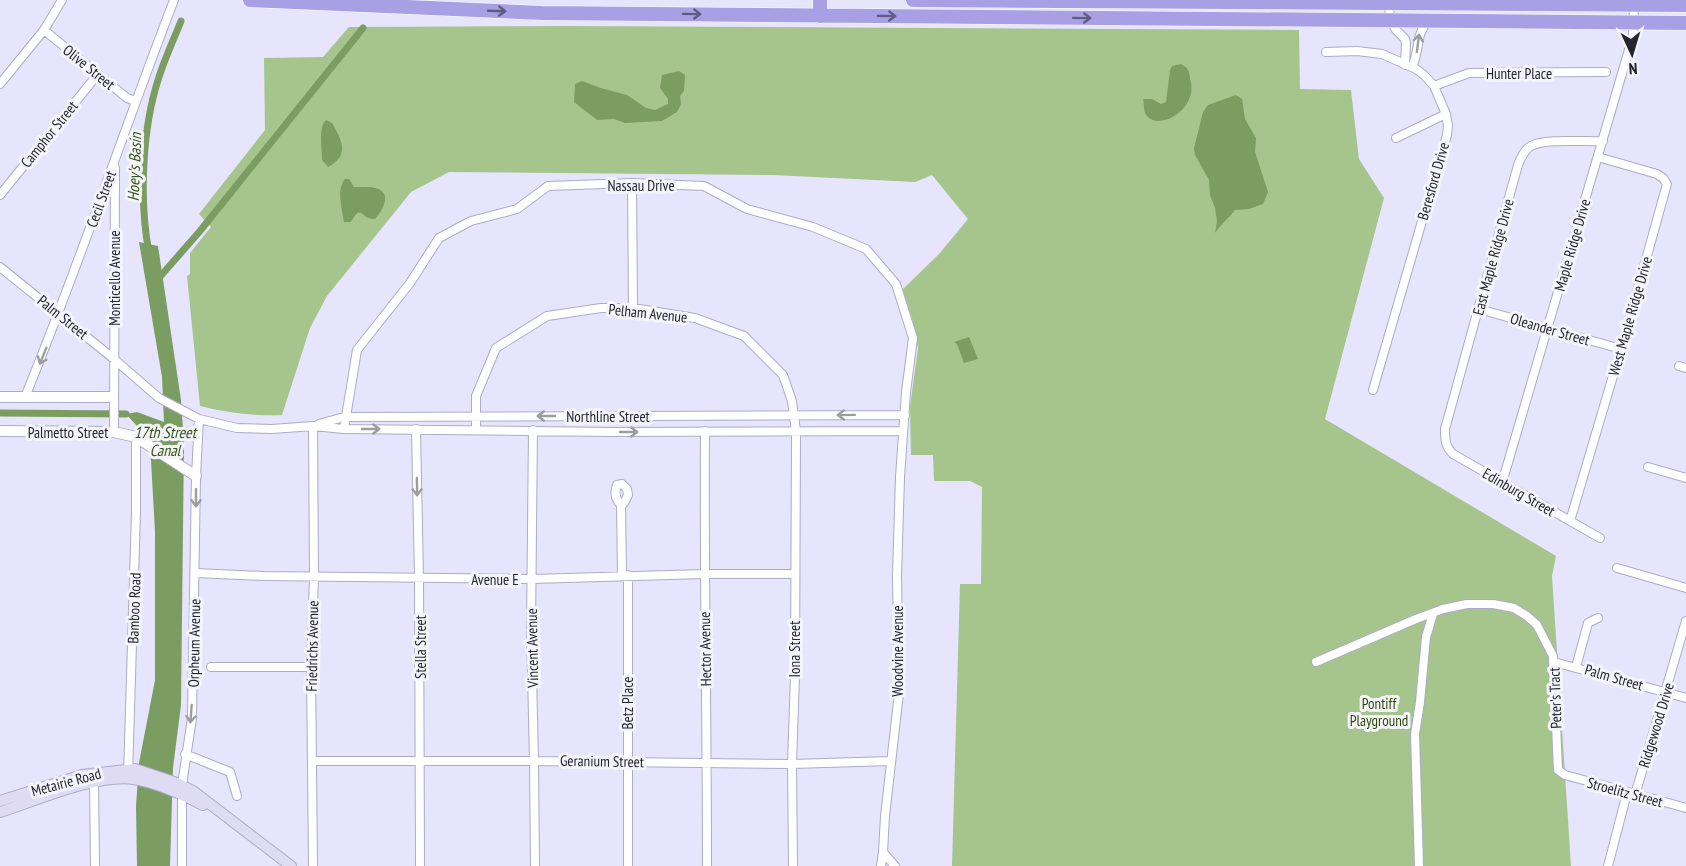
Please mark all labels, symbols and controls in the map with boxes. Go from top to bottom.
one-way arrow [486,6,506,17]
one-way arrow [681,9,701,20]
one-way arrow [876,10,896,22]
one-way arrow [1071,12,1091,24]
north arrow [1602,24,1662,84]
one-way arrow [1413,33,1424,53]
street label: Olive Street [59,40,119,94]
text: N [1628,59,1638,79]
street label: Hunter Place [1486,64,1552,83]
street label: Camphor Street [16,97,82,171]
water label: Hoey's Basin [123,131,145,202]
street label: Beresford Drive [1413,140,1453,222]
street label: Cecil Street [82,168,120,230]
street label: Nassau Drive [607,176,675,195]
street label: East Maple Ridge Drive [1468,197,1518,317]
street label: Maple Ridge Drive [1550,197,1594,293]
street label: Monticello Avenue [105,230,124,326]
street label: West Maple Ridge Drive [1604,254,1656,378]
street label: Palm Street [34,291,92,343]
street label: Pelham Avenue [608,299,688,327]
street label: Oleander Street [1508,309,1592,349]
one-way arrow [37,346,48,364]
street label: Northline Street [566,407,650,426]
one-way arrow [537,410,557,422]
one-way arrow [837,410,857,421]
water label: 17th Street Canal [134,422,198,460]
street label: Palmetto Street [28,423,108,442]
one-way arrow [361,423,381,435]
one-way arrow [619,426,639,438]
street label: Edinburg Street [1479,464,1559,520]
one-way arrow [412,477,423,497]
one-way arrow [190,488,202,508]
street label: Avenue E [471,570,519,589]
street label: Bamboo Road [123,572,145,644]
street label: Orpheum Avenue [184,599,204,687]
street label: Friedrichs Avenue [302,600,322,692]
street label: Woodvine Avenue [888,605,907,697]
street label: Vincent Avenue [522,608,542,689]
street label: Hector Avenue [695,611,715,687]
street label: Stella Street [411,615,430,679]
street label: Iona Street [785,621,804,677]
street label: Palm Street [1583,660,1645,694]
street label: Peter's Tract [1544,667,1566,729]
street label: Betz Place [618,676,637,730]
street label: Ridgewood Drive [1634,680,1678,770]
park label: Pontiff Playground [1350,694,1408,730]
one-way arrow [186,704,197,724]
street label: Geranium Street [560,751,644,771]
street label: Metairie Road [29,764,103,800]
street label: Stroelitz Street [1585,773,1665,811]

